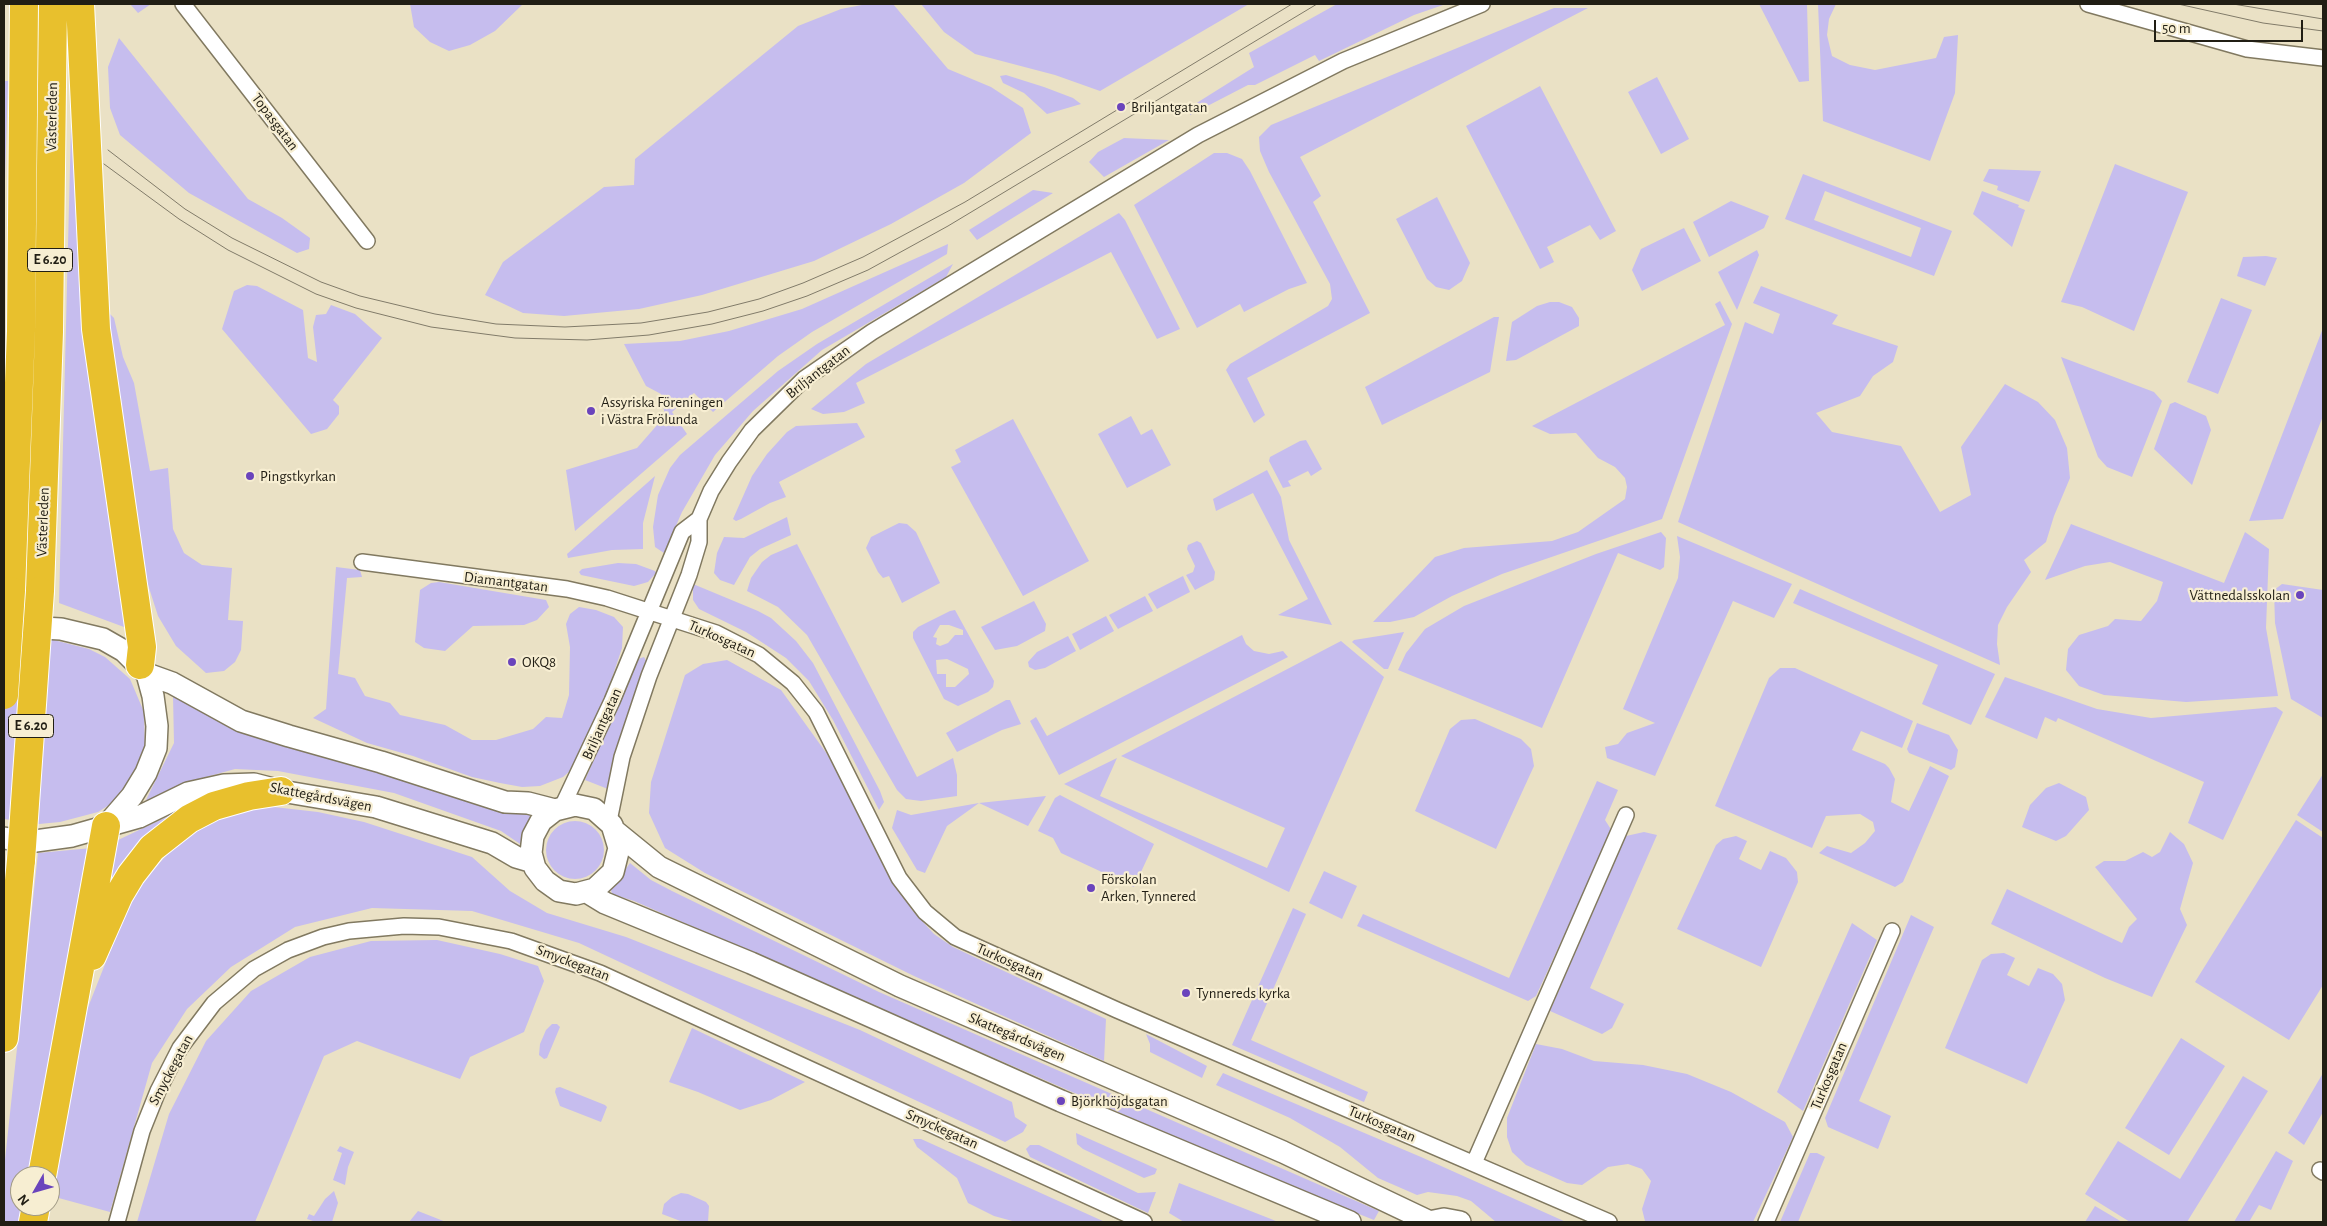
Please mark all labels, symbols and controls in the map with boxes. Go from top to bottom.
scale bar [2157,10,2306,42]
text: 50 m [2162,21,2191,36]
street label: Västerleden [42,82,62,152]
street label: Topasgatan [248,90,302,154]
place label: Briljantgatan [1131,98,1207,116]
marker: Briljantgatan [1115,101,1127,113]
road number: E 6.20 [28,248,72,272]
street label: Briljantgatan [782,341,854,403]
place label: Assyriska Föreningen i Västra Frölunda [601,393,723,428]
marker: Assyriska Föreningen i Västra Frölunda [585,405,597,417]
place label: Pingstkyrkan [260,467,336,485]
marker: Pingstkyrkan [244,470,256,482]
street label: Västerleden [33,487,53,557]
street label: Diamantgatan [463,568,549,596]
place label: Vättnedalsskolan [2190,586,2290,604]
marker: Vättnedalsskolan [2294,589,2306,601]
street label: Turkosgatan [686,616,758,662]
place label: OKQ8 [522,653,556,671]
marker: OKQ8 [506,656,518,668]
street label: Briljantgatan [578,685,626,763]
road number: E 6.20 [8,714,54,738]
street label: Skattegårdsvägen [268,778,374,816]
place label: Förskolan Arken, Tynnered [1101,870,1196,905]
marker: Förskolan Arken, Tynnered [1085,882,1097,894]
street label: Turkosgatan [974,939,1046,985]
street label: Smyckegatan [534,941,612,985]
place label: Tynnereds kyrka [1196,984,1290,1002]
marker: Tynnereds kyrka [1180,987,1192,999]
street label: Skattegårdsvägen [966,1008,1068,1066]
street label: Smyckegatan [145,1032,197,1108]
street label: Turkosgatan [1807,1040,1851,1112]
place label: Björkhöjdsgatan [1071,1092,1168,1110]
marker: Björkhöjdsgatan [1055,1095,1067,1107]
street label: Turkosgatan [1346,1102,1418,1146]
street label: Smyckegatan [903,1105,981,1153]
north arrow [10,1166,60,1216]
text: N [15,1191,32,1208]

